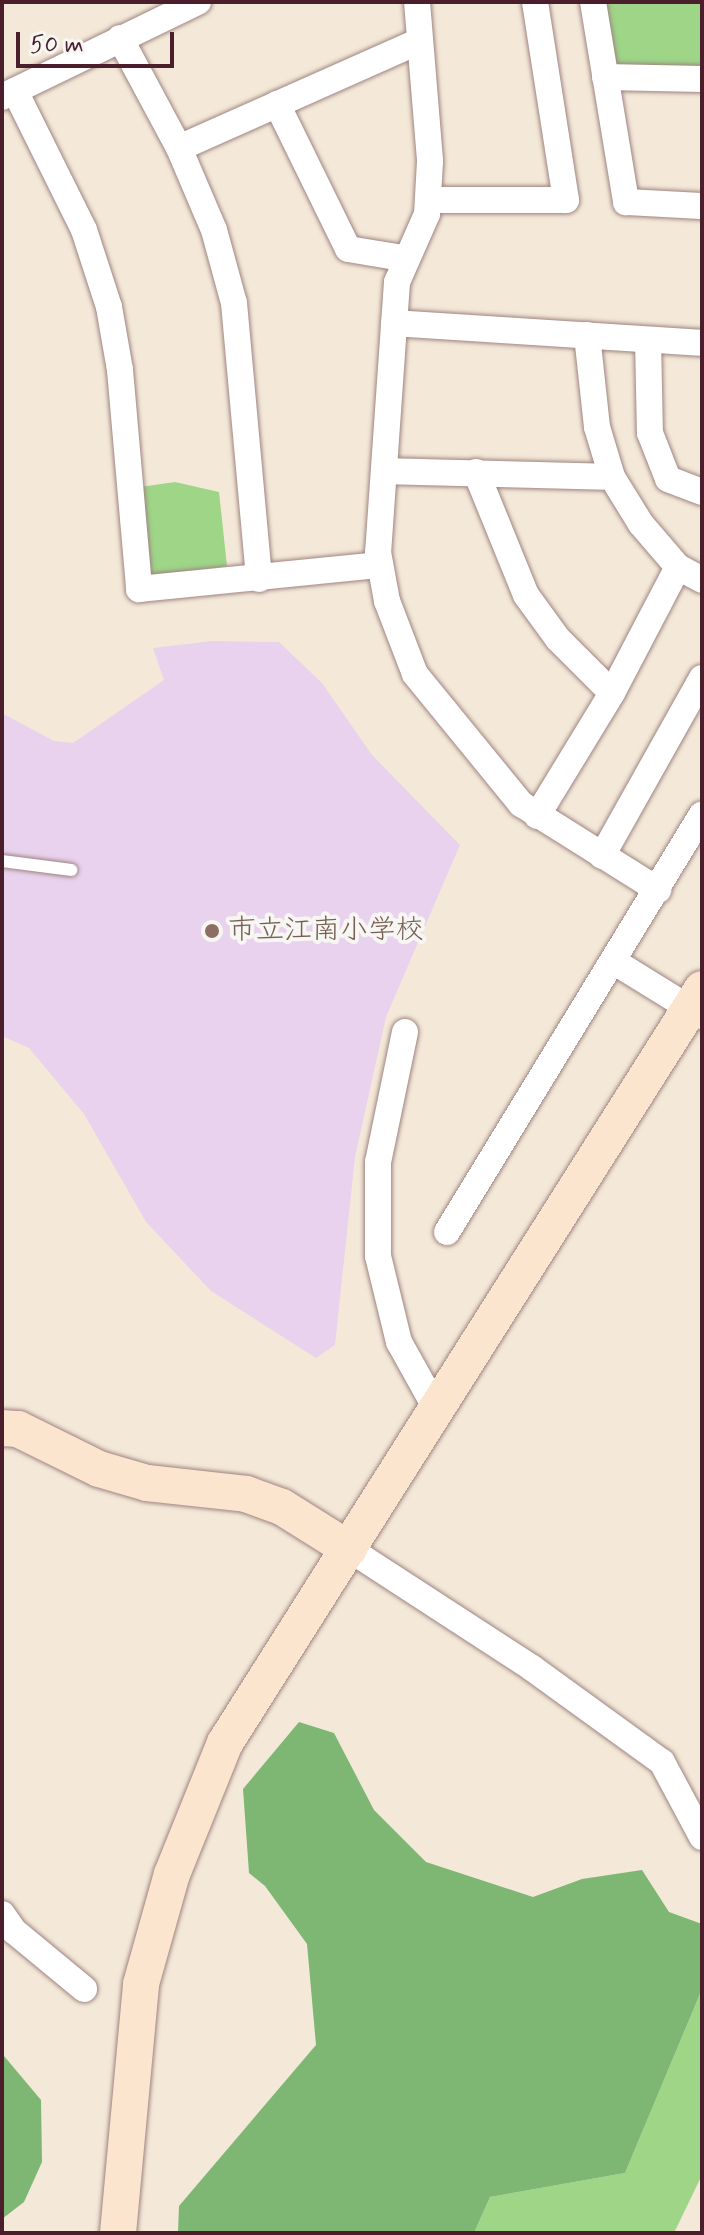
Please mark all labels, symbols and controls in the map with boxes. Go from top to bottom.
scale bar [20,16,178,66]
text: 50 m [30,30,84,61]
place label: 市立江南小学校 [228,914,424,948]
marker: 市立江南小学校 [203,922,221,940]

